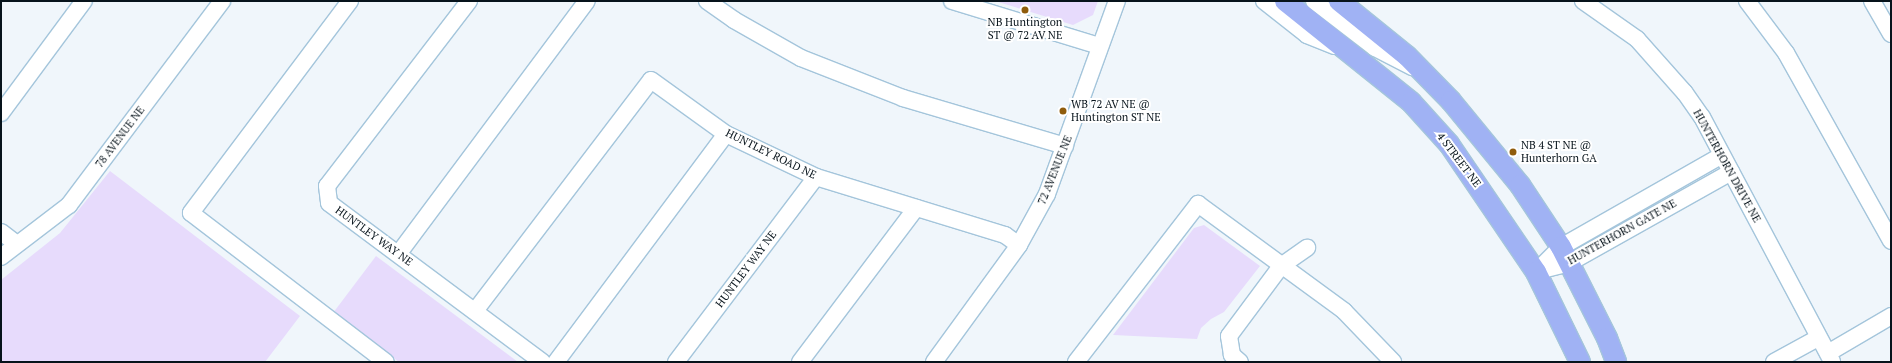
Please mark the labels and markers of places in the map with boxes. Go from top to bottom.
marker: NB Huntington ST @ 72 AV NE [1020,5,1030,15]
place label: NB Huntington ST @ 72 AV NE [987,16,1063,42]
place label: WB 72 AV NE @ Huntington ST NE [1071,98,1161,124]
marker: WB 72 AV NE @ Huntington ST NE [1058,106,1068,116]
place label: NB 4 ST NE @ Hunterhorn GA [1521,139,1597,165]
marker: NB 4 ST NE @ Hunterhorn GA [1508,147,1518,157]

